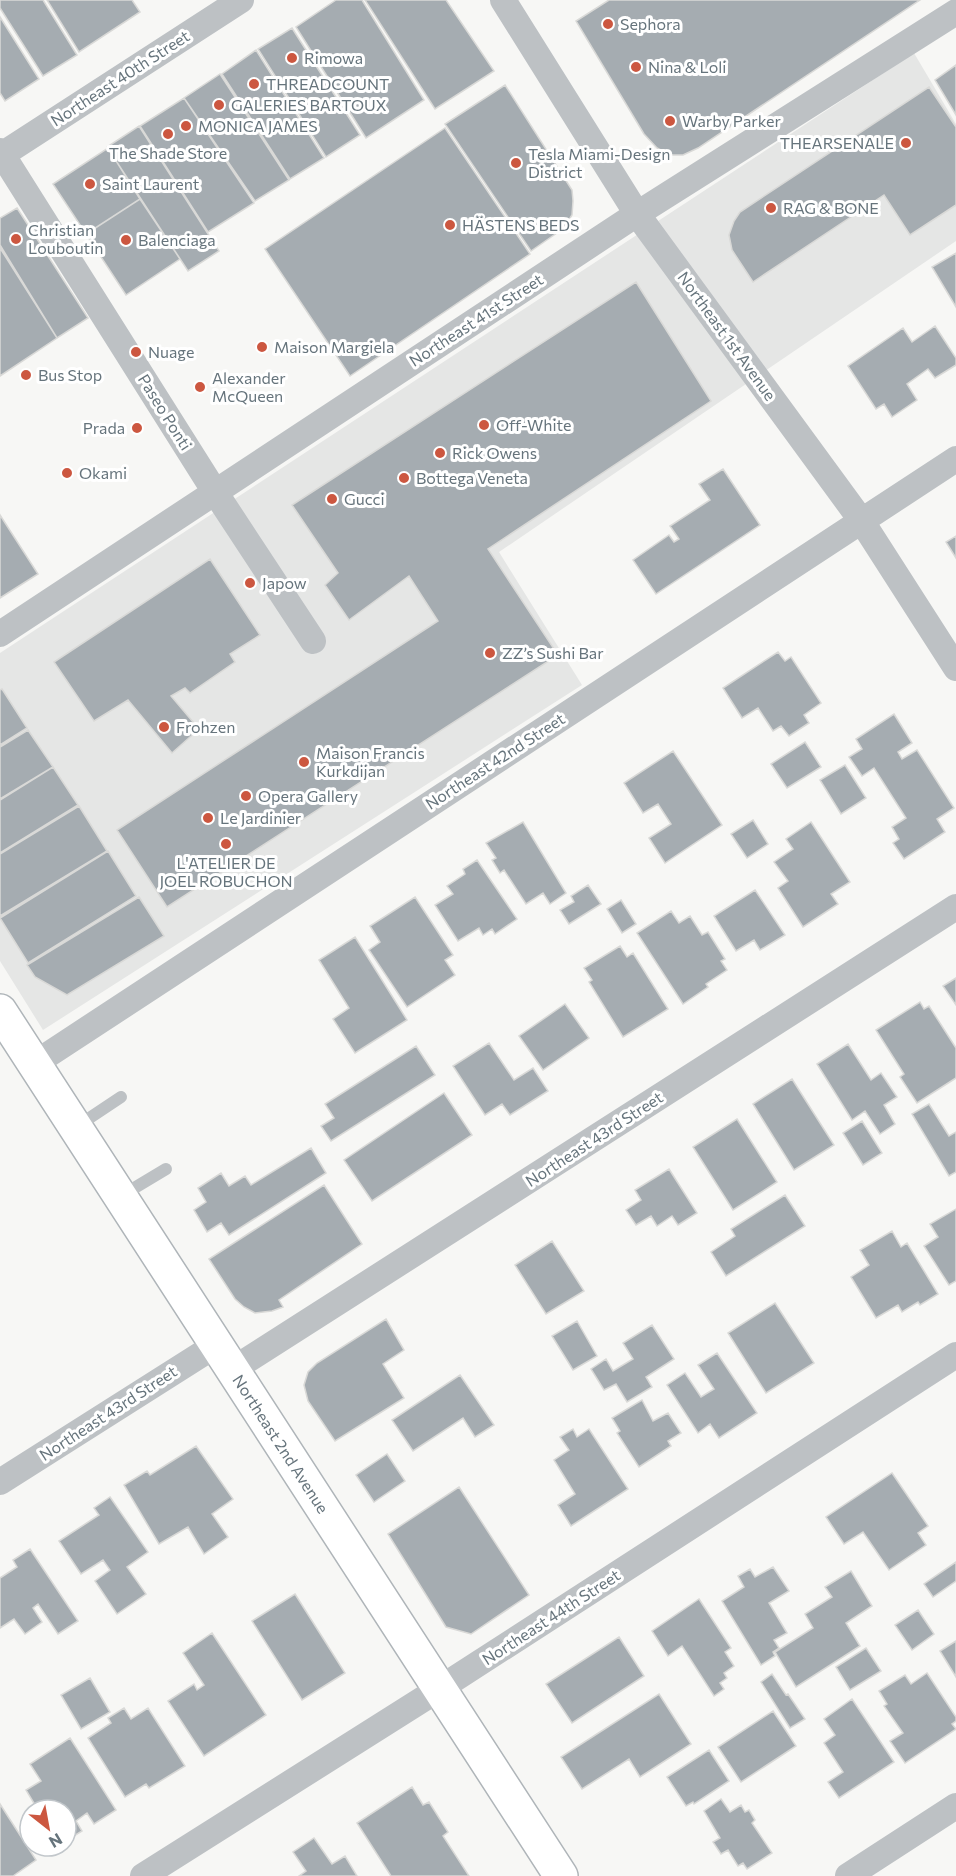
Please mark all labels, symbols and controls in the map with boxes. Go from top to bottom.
place label: Sephora [620,14,681,33]
marker: Sephora [601,17,615,31]
street label: Northeast 40th Street [47,25,193,130]
place label: Rimowa [304,48,363,67]
marker: Rimowa [285,51,299,65]
place label: Nina & Loli [648,57,726,76]
marker: Nina & Loli [629,60,643,74]
place label: THREADCOUNT [266,74,389,93]
marker: THREADCOUNT [247,77,261,91]
place label: GALERIES BARTOUX [231,95,387,114]
marker: GALERIES BARTOUX [212,98,226,112]
place label: Warby Parker [682,111,781,130]
marker: Warby Parker [663,114,677,128]
place label: MONICA JAMES [198,116,318,135]
marker: MONICA JAMES [179,119,193,133]
marker: The Shade Store [161,127,175,141]
place label: THEARSENALE [780,133,894,152]
marker: THEARSENALE [899,136,913,150]
place label: The Shade Store [109,143,227,162]
place label: Tesla Miami-Design District [528,144,670,181]
marker: Tesla Miami-Design District [509,156,523,170]
place label: Saint Laurent [102,174,200,193]
marker: Saint Laurent [83,177,97,191]
place label: RAG & BONE [783,198,879,217]
marker: RAG & BONE [764,201,778,215]
place label: HÄSTENS BEDS [462,215,579,234]
marker: HÄSTENS BEDS [443,218,457,232]
place label: Christian Louboutin [28,220,103,257]
place label: Balenciaga [138,230,216,249]
marker: Christian Louboutin [9,232,23,246]
marker: Balenciaga [119,233,133,247]
street label: Northeast 1st Avenue [674,268,780,404]
street label: Northeast 41st Street [405,269,546,370]
place label: Maison Margiela [274,337,394,356]
marker: Maison Margiela [255,340,269,354]
place label: Nuage [148,342,194,361]
marker: Nuage [129,345,143,359]
place label: Bus Stop [38,365,102,384]
marker: Bus Stop [19,368,33,382]
place label: Alexander McQueen [212,368,286,405]
street label: Paseo Ponti [135,370,196,453]
marker: Alexander McQueen [193,380,207,394]
place label: Off-White [496,415,571,434]
place label: Prada [83,418,125,437]
marker: Off-White [477,418,491,432]
marker: Prada [130,421,144,435]
place label: Rick Owens [452,443,537,462]
marker: Rick Owens [433,446,447,460]
place label: Okami [79,463,127,482]
marker: Okami [60,466,74,480]
place label: Bottega Veneta [416,468,528,487]
marker: Bottega Veneta [397,471,411,485]
place label: Gucci [344,489,385,508]
marker: Gucci [325,492,339,506]
place label: Japow [262,573,307,592]
marker: Japow [243,576,257,590]
place label: ZZ’s Sushi Bar [502,643,604,662]
marker: ZZ’s Sushi Bar [483,646,497,660]
street label: Northeast 42nd Street [421,708,568,813]
place label: Frohzen [176,717,235,736]
marker: Frohzen [157,720,171,734]
place label: Maison Francis Kurkdijan [316,743,425,780]
marker: Maison Francis Kurkdijan [297,755,311,769]
place label: Opera Gallery [258,786,358,805]
marker: Opera Gallery [239,789,253,803]
place label: Le Jardinier [220,808,302,827]
marker: Le Jardinier [201,811,215,825]
marker: L'ATELIER DE JOEL ROBUCHON [219,837,233,851]
place label: L'ATELIER DE JOEL ROBUCHON [159,853,293,890]
street label: Northeast 43rd Street [522,1087,666,1190]
street label: Northeast 43rd Street [36,1361,180,1464]
street label: Northeast 2nd Avenue [229,1371,333,1516]
street label: Northeast 44th Street [478,1565,624,1668]
north arrow [18,1798,78,1858]
text: N [46,1830,66,1853]

